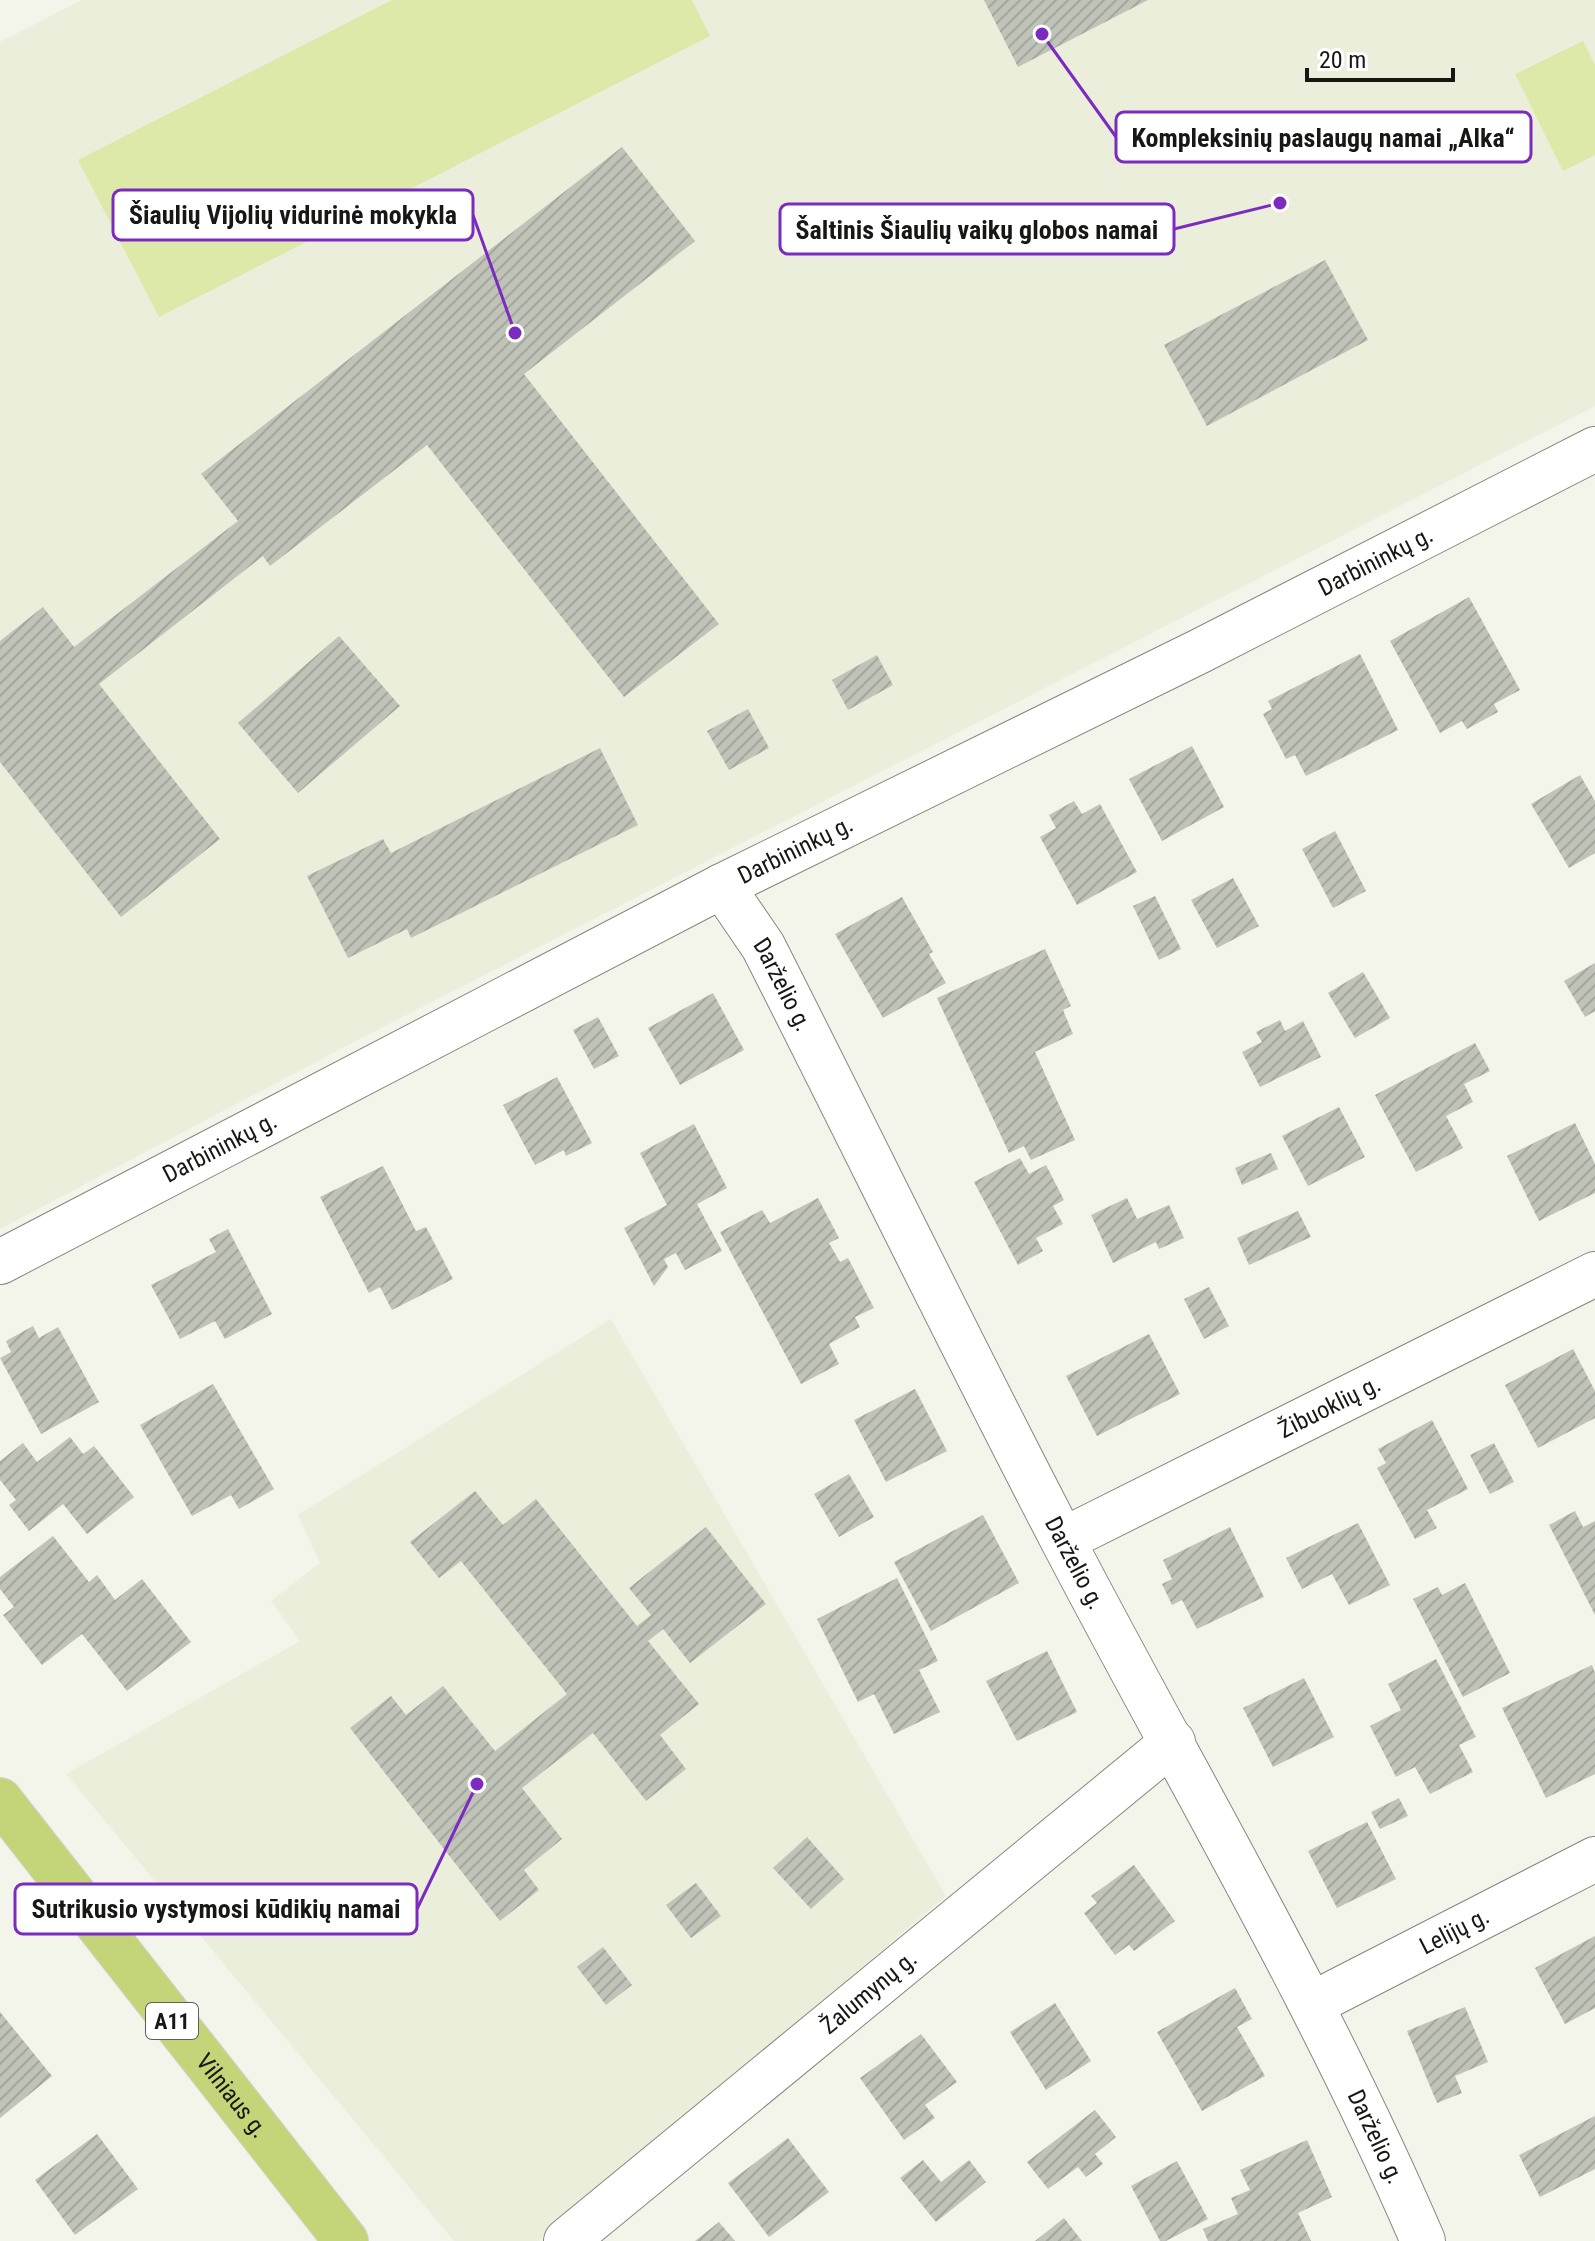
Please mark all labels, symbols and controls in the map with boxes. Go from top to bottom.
scale bar [1307,32,1453,82]
text: 20 m [1319,46,1366,74]
callout: Kompleksinių paslaugų namai „Alka“ [1116,112,1531,162]
text: Kompleksinių paslaugų namai „Alka“ [1131,123,1515,153]
callout: Šiaulių Vijolių vidurinė mokykla [113,190,473,240]
text: Šiaulių Vijolių vidurinė mokykla [129,200,457,230]
callout: Šaltinis Šiaulių vaikų globos namai [780,204,1174,254]
text: Šaltinis Šiaulių vaikų globos namai [796,215,1158,245]
street label: Darbininkų g. [1314,520,1438,602]
street label: Darbininkų g. [733,810,858,890]
street label: Darželio g. [747,932,818,1036]
street label: Darbininkų g. [158,1106,282,1189]
street label: Žibuoklių g. [1274,1369,1385,1444]
street label: Darželio g. [1039,1512,1111,1614]
callout: Sutrikusio vystymosi kūdikių namai [15,1884,417,1934]
text: Sutrikusio vystymosi kūdikių namai [31,1894,401,1924]
street label: Lelijų g. [1415,1902,1494,1960]
street label: Žalumynų g. [815,1944,923,2040]
road number: A11 [146,2003,198,2039]
street label: Vilniaus g. [190,2048,274,2144]
street label: Darželio g. [1342,2085,1410,2188]

